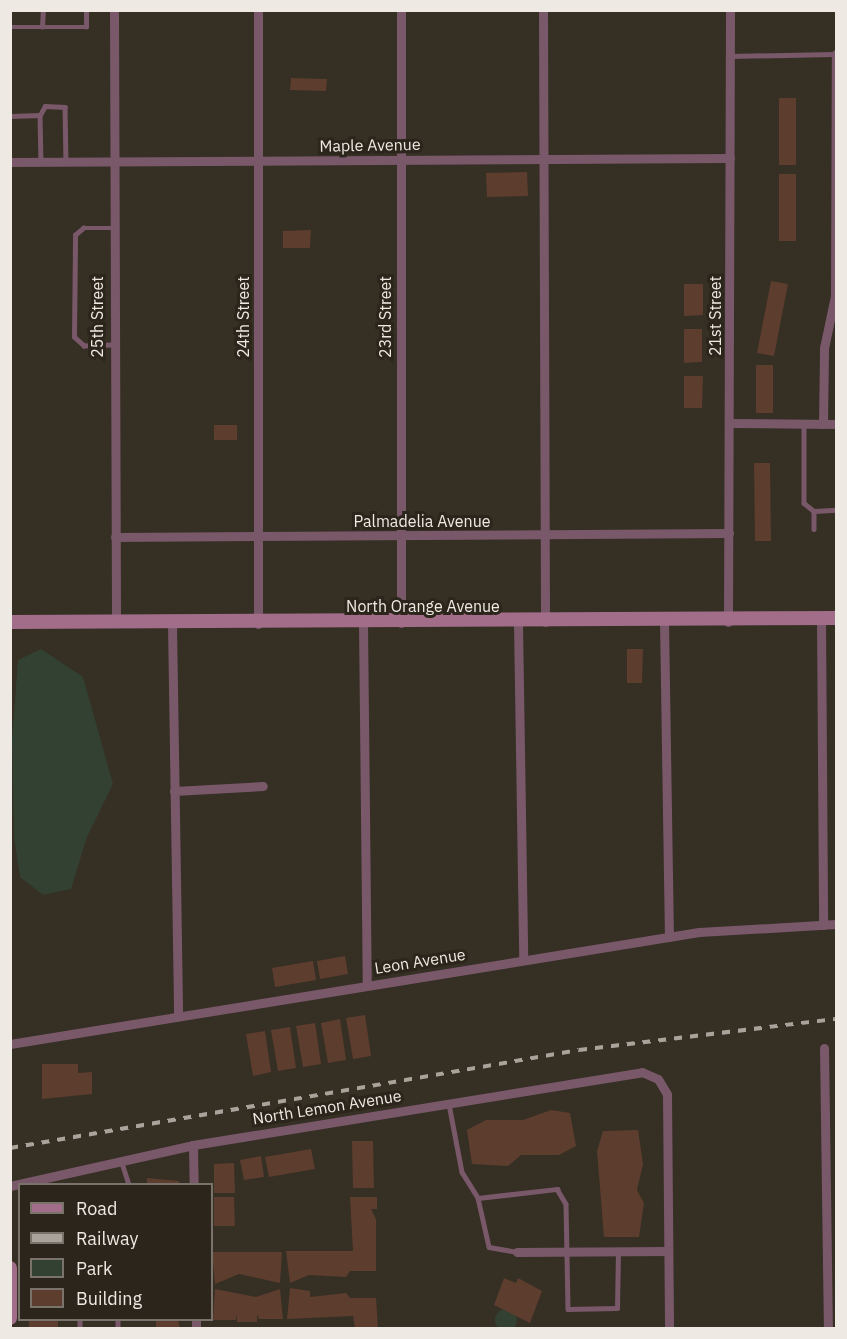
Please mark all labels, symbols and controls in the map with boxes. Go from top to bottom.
street label: Maple Avenue [319,135,421,155]
street label: 25th Street [87,276,107,358]
street label: 24th Street [233,276,253,358]
street label: 23rd Street [375,276,395,358]
street label: 21st Street [705,276,725,356]
street label: Palmadelia Avenue [353,511,491,531]
street label: North Orange Avenue [346,596,500,616]
street label: Leon Avenue [373,944,467,978]
street label: North Lemon Avenue [251,1086,403,1128]
legend [18,1183,213,1321]
text: Road [76,1197,117,1220]
text: Railway [76,1227,138,1250]
text: Park [76,1257,112,1280]
text: Building [76,1287,142,1310]

